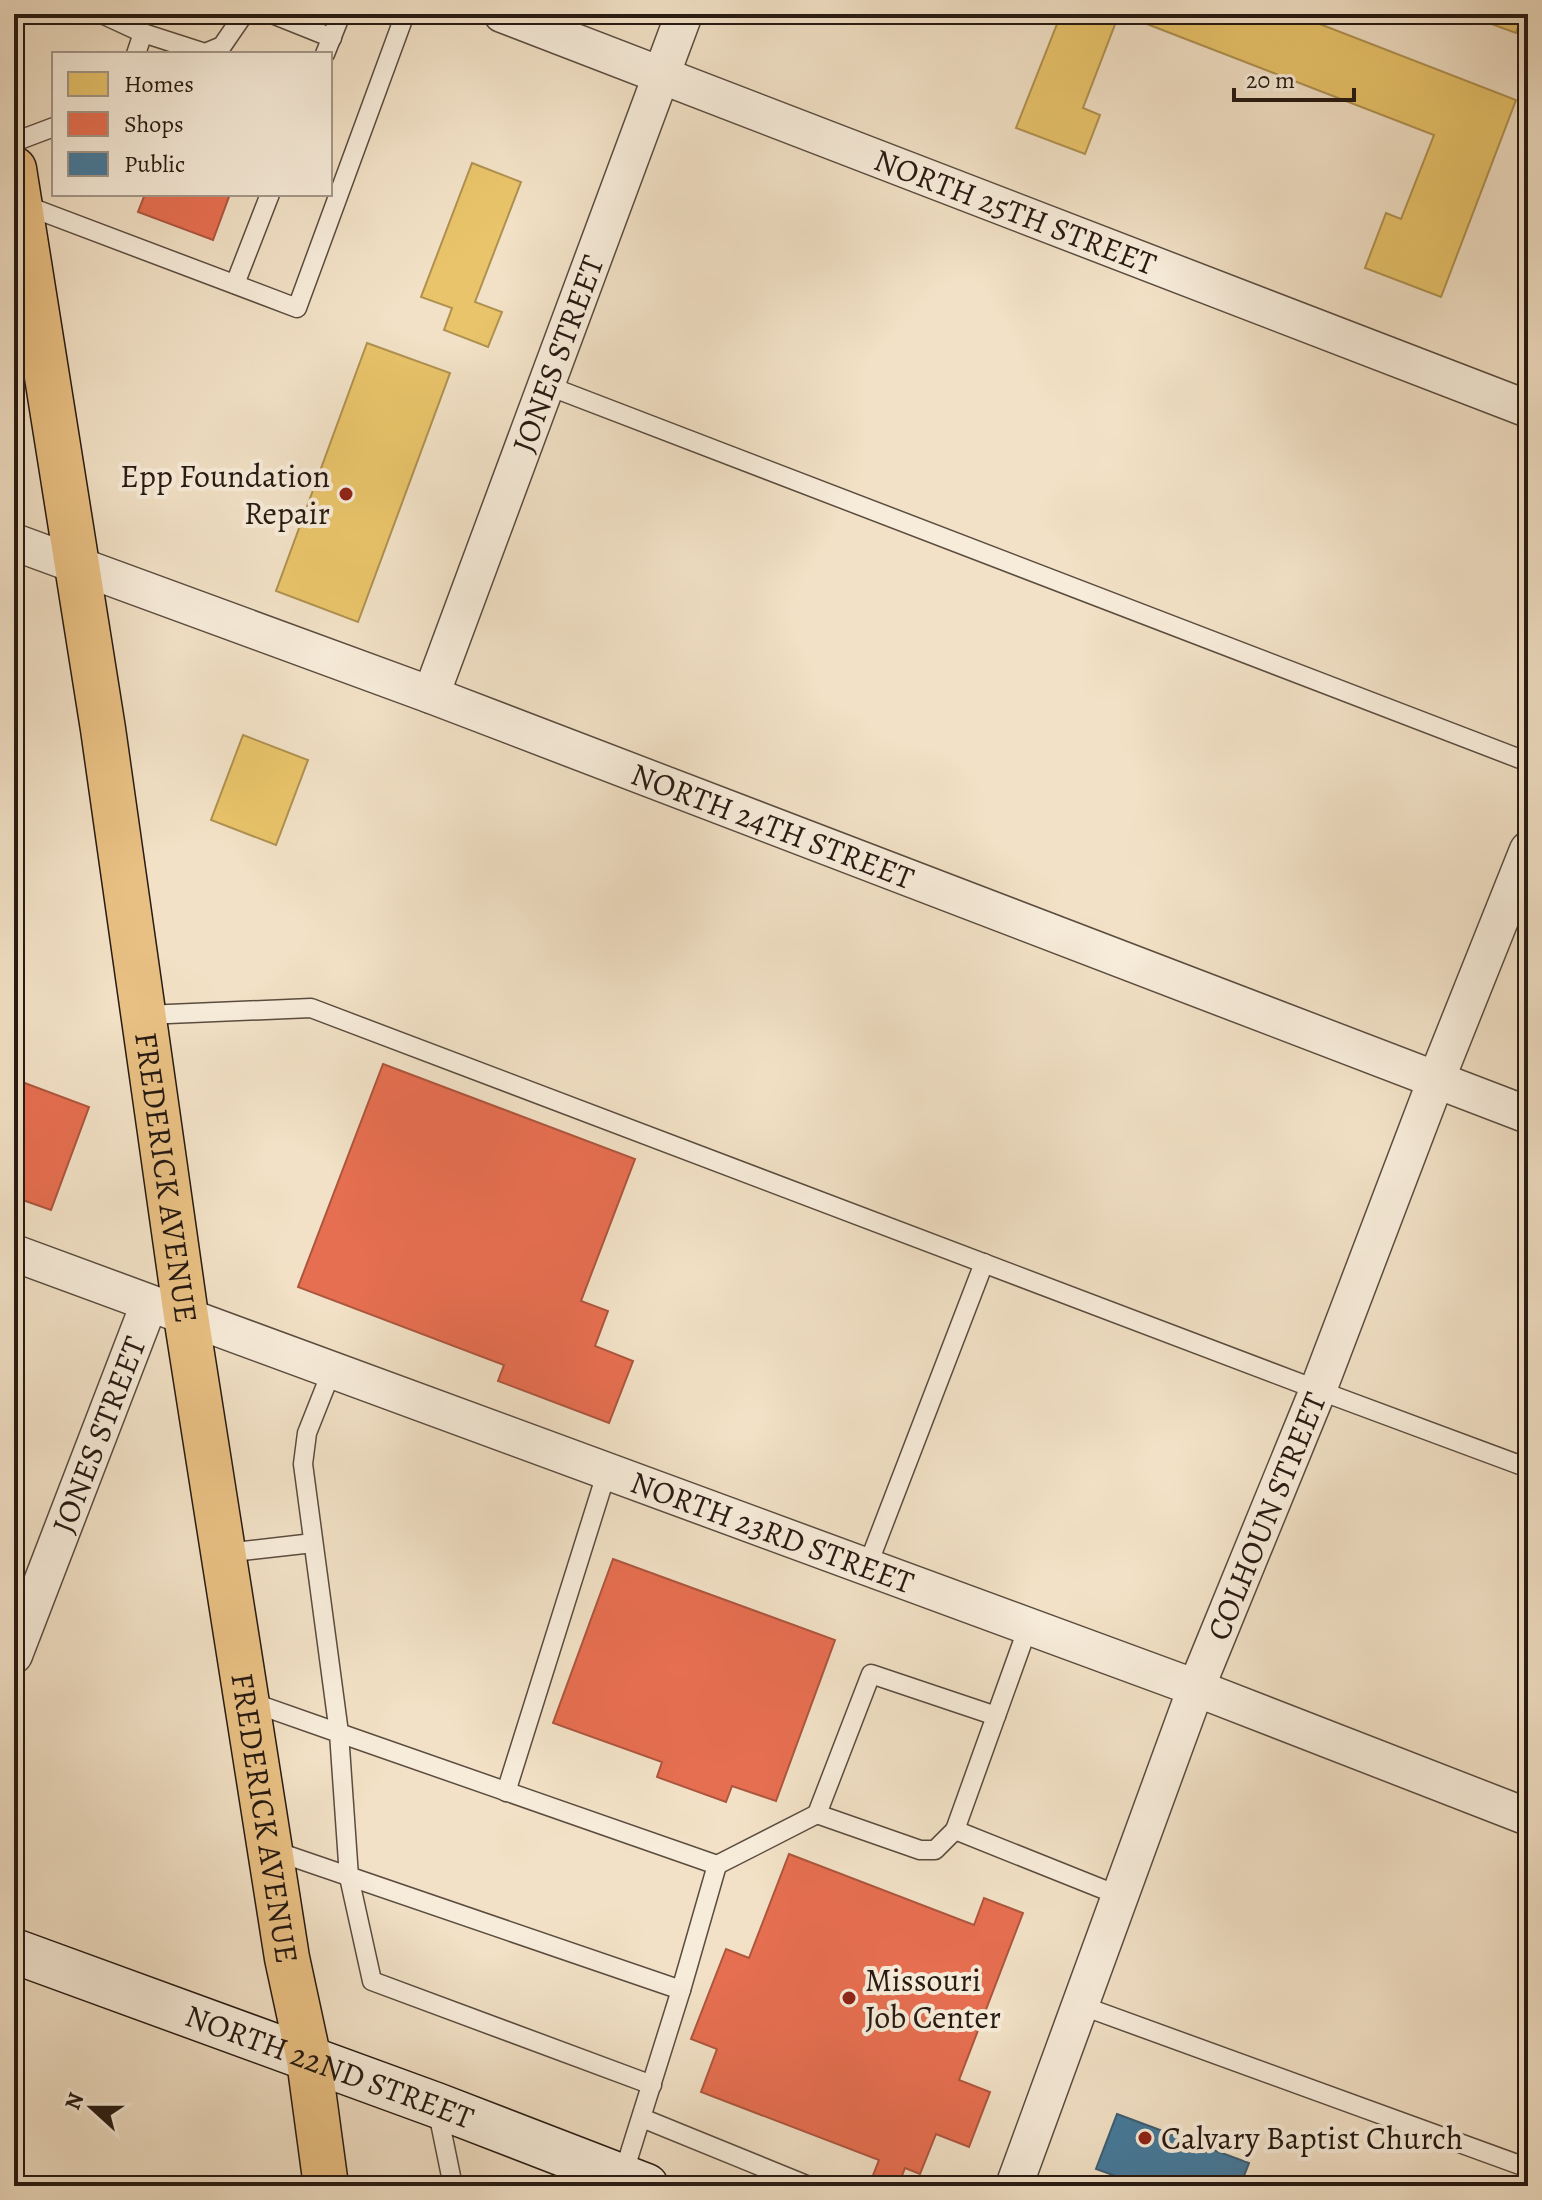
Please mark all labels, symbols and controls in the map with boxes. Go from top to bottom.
legend [52,52,332,196]
scale bar [1234,52,1354,102]
text: 20 m [1246,64,1295,96]
text: Homes [124,68,194,100]
text: Shops [124,108,184,140]
street label: NORTH 25TH STREET [868,137,1163,286]
text: Public [124,148,185,180]
street label: JONES STREET [501,249,615,459]
place label: Epp Foundation Repair [120,454,330,535]
marker: Epp Foundation Repair [337,485,355,503]
street label: NORTH 24TH STREET [625,752,921,900]
street label: FREDERICK AVENUE [124,1029,209,1326]
street label: JONES STREET [41,1330,157,1539]
street label: COLHOUN STREET [1196,1385,1337,1647]
street label: NORTH 23RD STREET [624,1460,921,1605]
street label: FREDERICK AVENUE [220,1670,310,1966]
place label: Missouri Job Center [865,1958,1001,2039]
marker: Missouri Job Center [840,1989,858,2007]
street label: NORTH 22ND STREET [179,1993,481,2140]
north arrow [52,2068,132,2148]
text: N [57,2088,91,2114]
place label: Calvary Baptist Church [1161,2116,1463,2160]
marker: Calvary Baptist Church [1136,2129,1154,2147]

